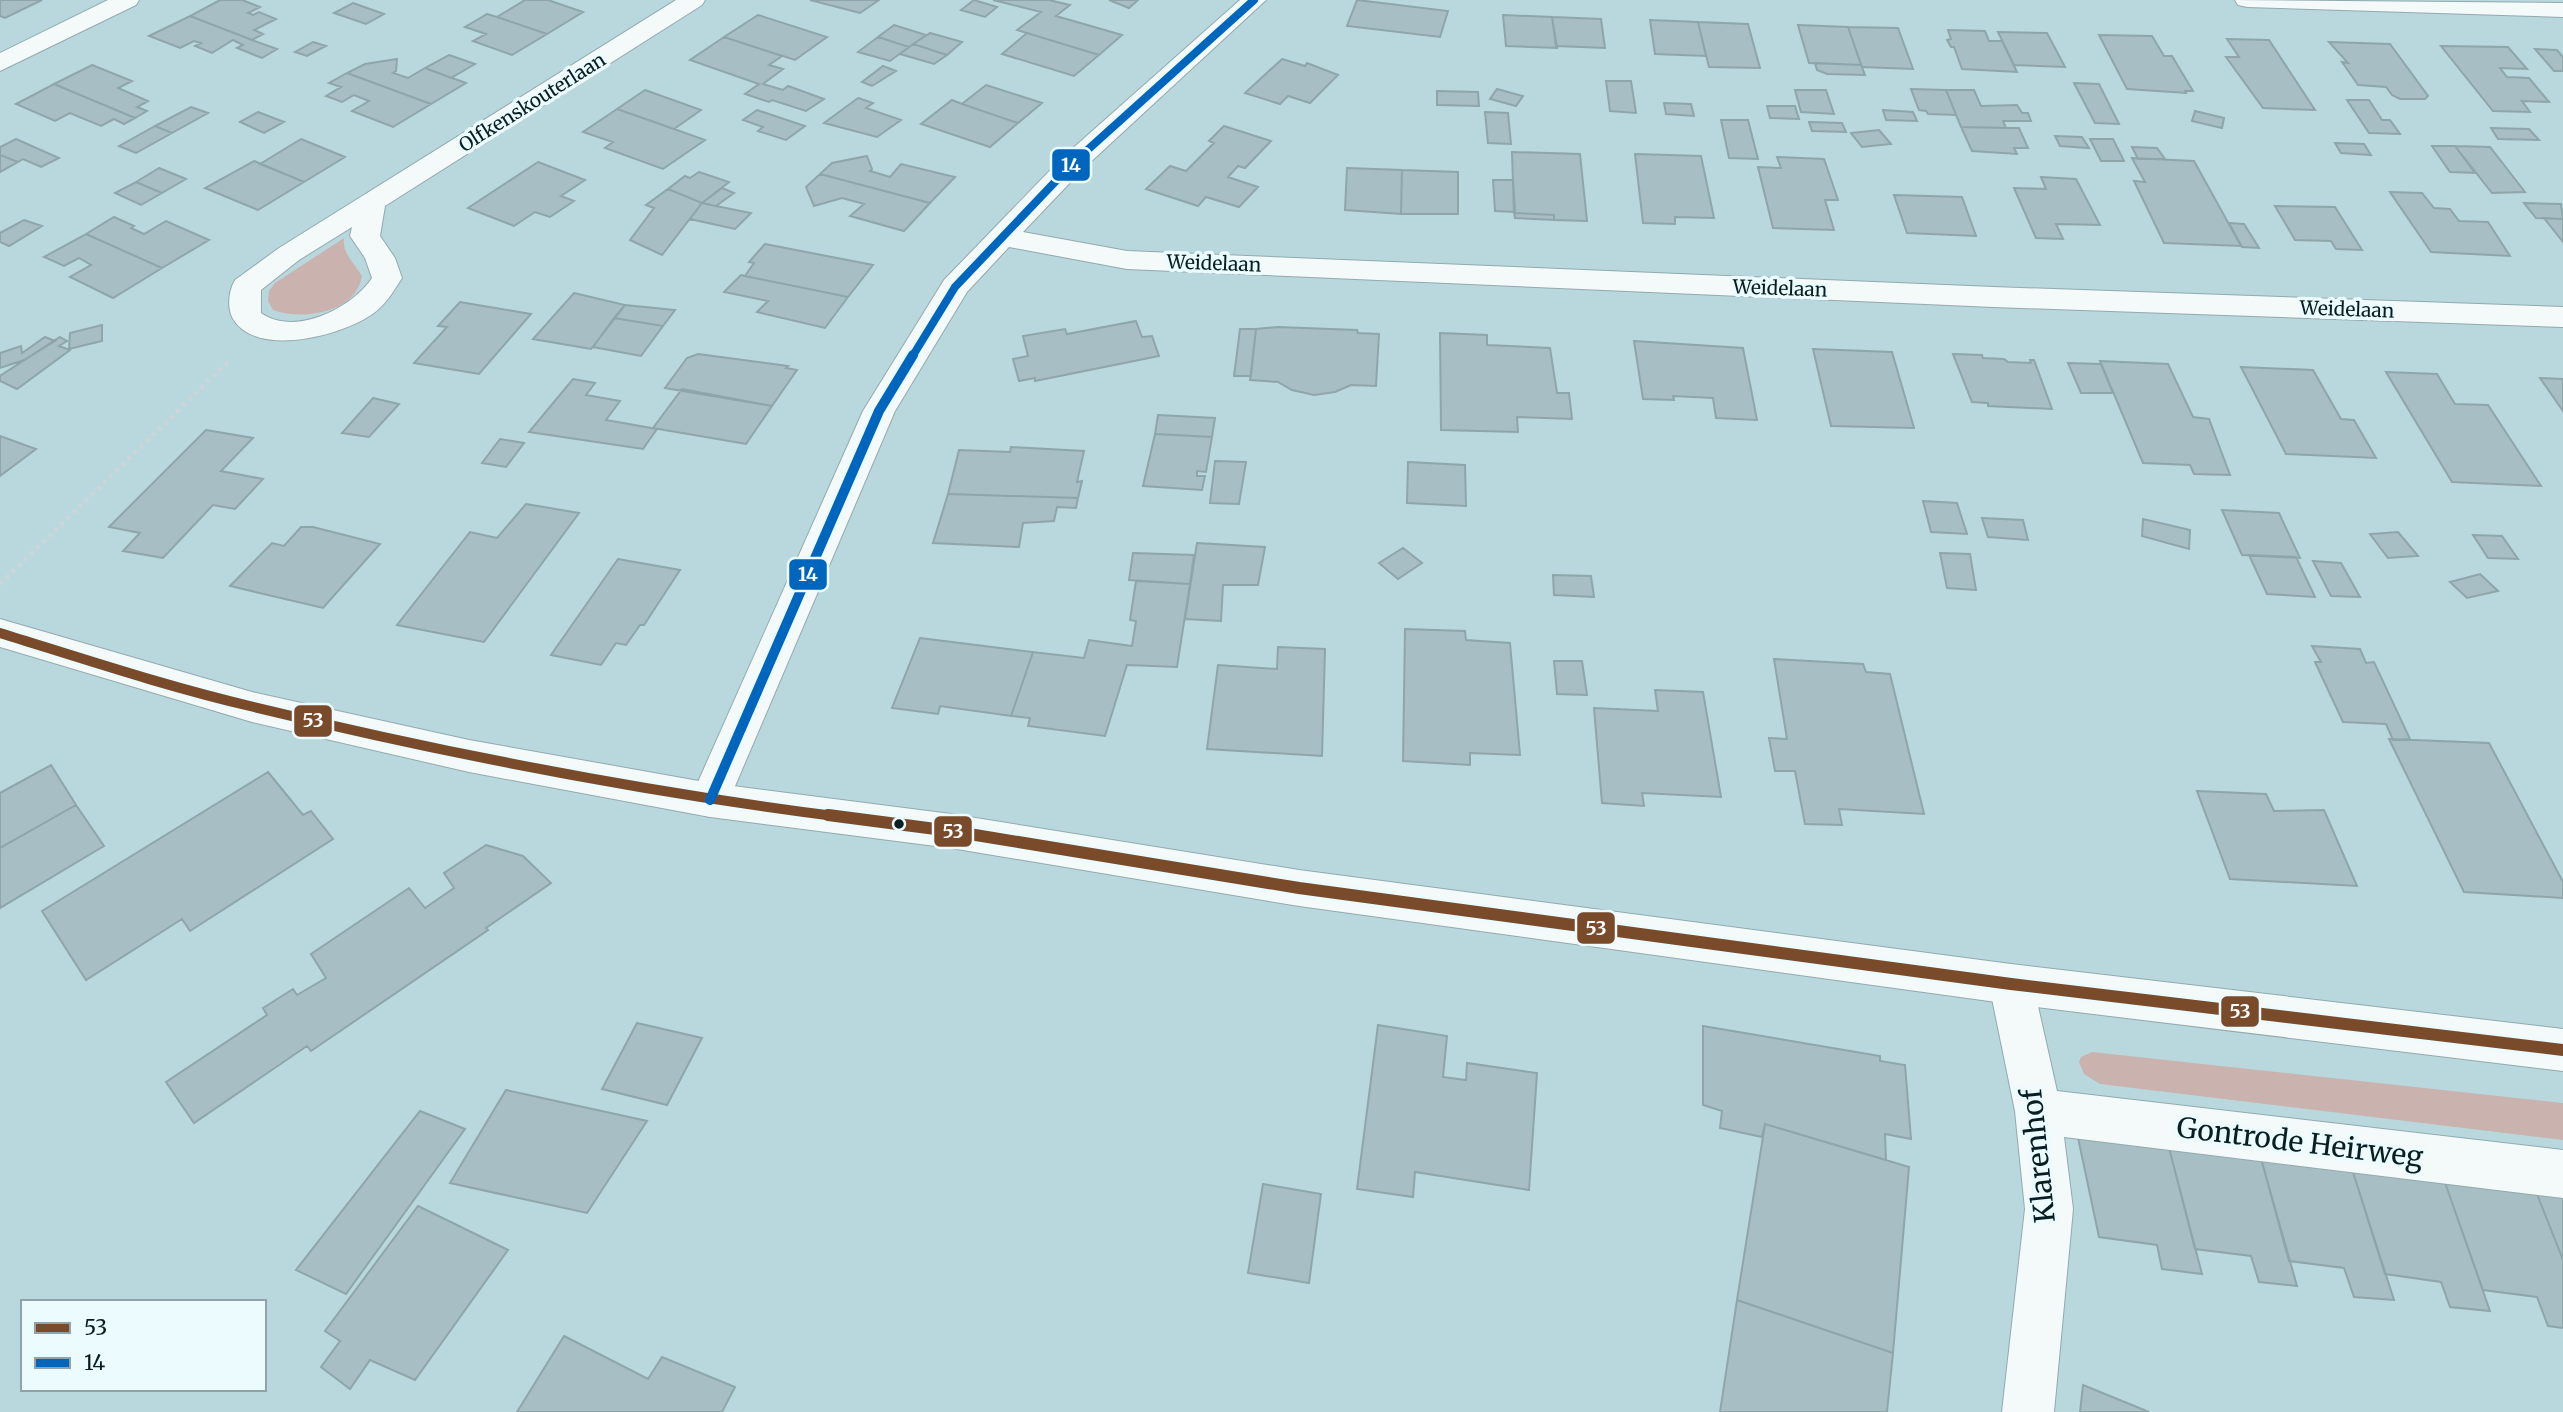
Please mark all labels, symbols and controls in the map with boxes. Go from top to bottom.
street label: Olfkenskouterlaan [454,47,610,157]
line badge: 14 [1051,148,1091,182]
text: 14 [1061,153,1081,177]
street label: Weidelaan [1165,249,1262,277]
street label: Weidelaan [1731,274,1828,302]
street label: Weidelaan [2298,295,2395,323]
line badge: 14 [788,558,828,591]
text: 14 [798,562,818,586]
line badge: 53 [293,704,333,738]
text: 53 [302,708,324,732]
line badge: 53 [933,815,973,848]
unlabelled marker [892,817,906,831]
text: 53 [942,819,964,843]
line badge: 53 [1576,911,1616,945]
text: 53 [1585,916,1607,940]
line badge: 53 [2220,995,2260,1028]
text: 53 [2229,999,2251,1023]
street label: Klarenhof [2013,1086,2063,1225]
street label: Gontrode Heirweg [2175,1109,2425,1175]
legend [21,1300,266,1391]
text: 53 [84,1314,107,1341]
text: 14 [84,1349,105,1376]

